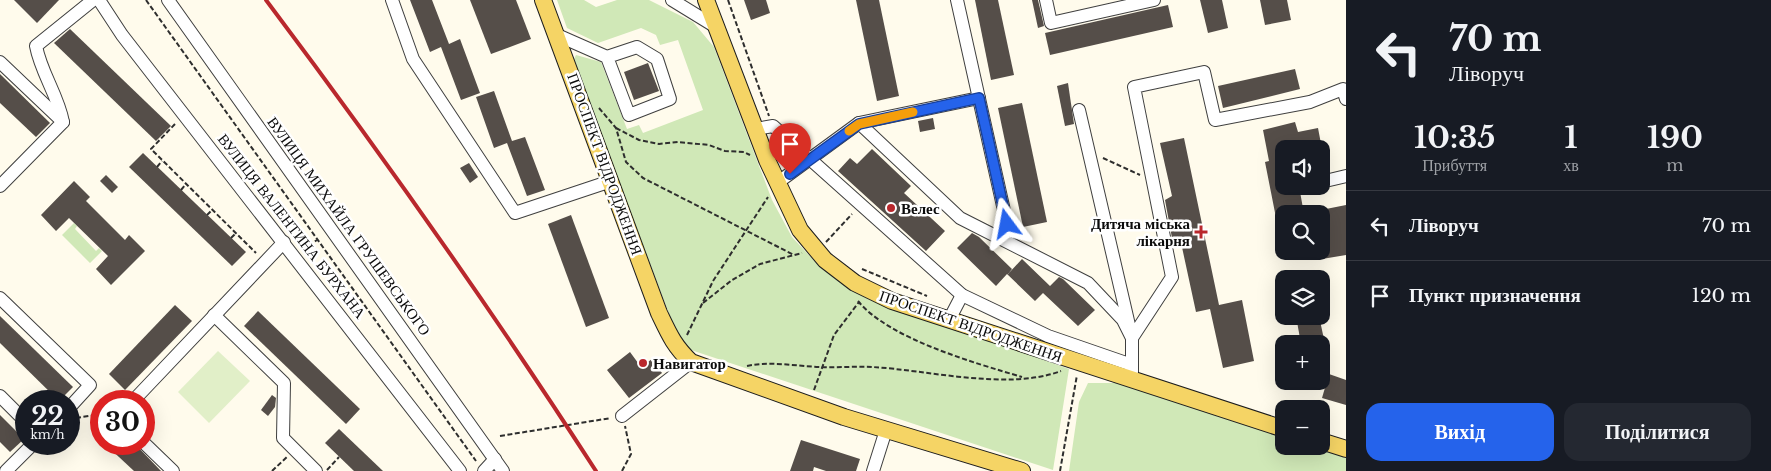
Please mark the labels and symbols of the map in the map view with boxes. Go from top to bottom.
street label: ПРОСПЕКТ ВІДРОДЖЕННЯ [563,70,647,258]
street label: ВУЛИЦЯ МИХАЙЛА ГРУШЕВСЬКОГО [263,113,435,339]
pin [769,123,811,174]
street label: ВУЛИЦЯ ВАЛЕНТИНА БУРХАНА [214,130,370,322]
position arrow [980,197,1032,249]
place label: Велес [901,199,940,218]
marker: Велес [885,202,897,214]
place label: Дитяча міська лікарня [1091,214,1190,250]
marker: Дитяча міська лікарня [1194,225,1208,239]
street label: ПРОСПЕКТ ВІДРОДЖЕННЯ [877,286,1065,366]
place label: Навигатор [653,354,726,373]
marker: Навигатор [637,357,649,369]
speed limit sign: 30 [90,390,155,455]

